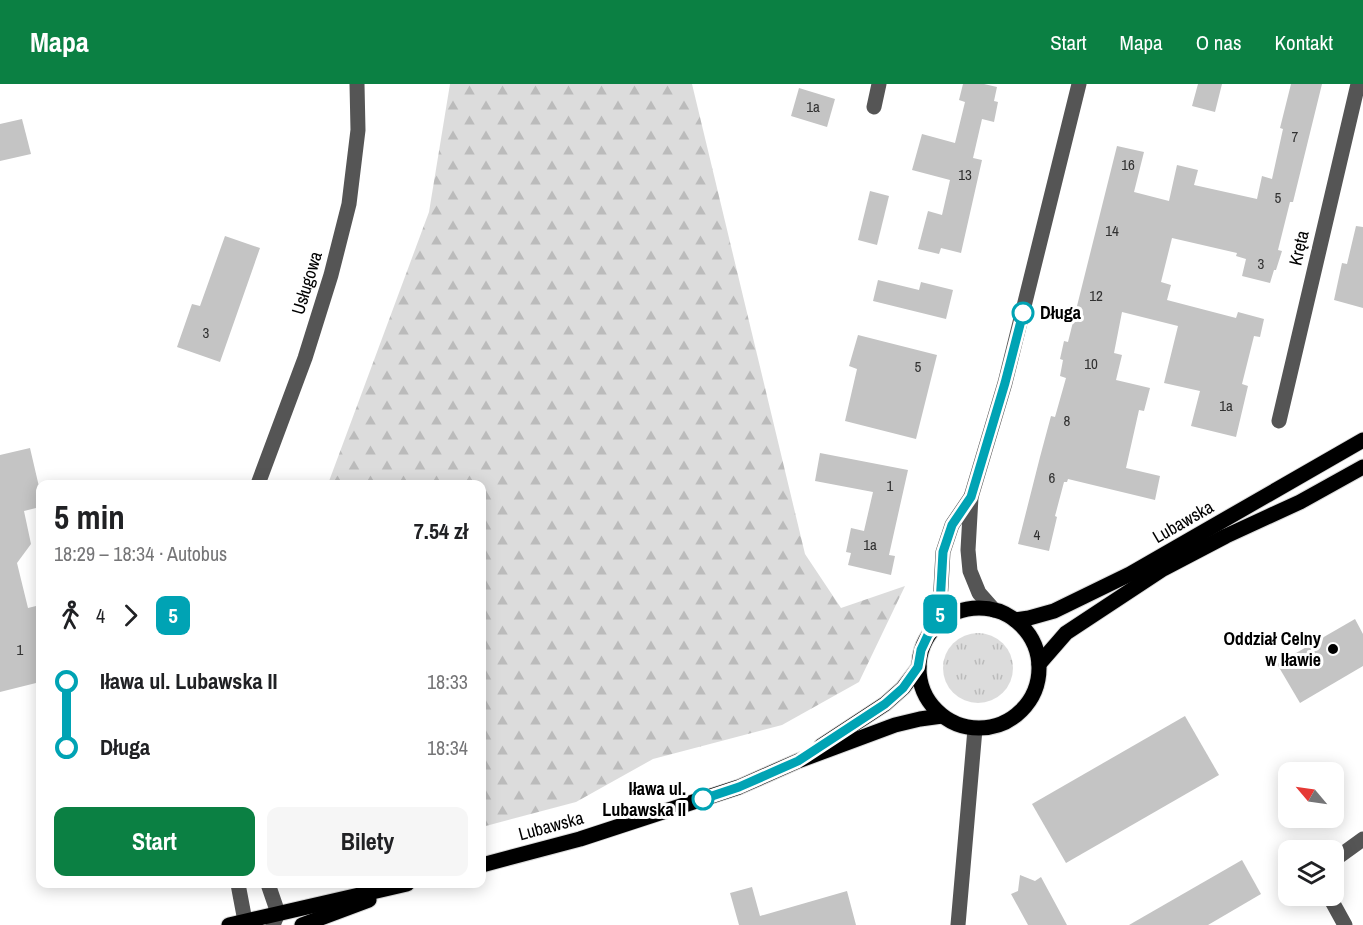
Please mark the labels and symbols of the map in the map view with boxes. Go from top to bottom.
house number: 1a [806,96,820,117]
house number: 7 [1292,126,1299,147]
house number: 16 [1121,154,1135,175]
house number: 13 [958,164,972,185]
house number: 5 [1275,187,1282,208]
house number: 14 [1105,220,1119,241]
street label: Kręta [1282,228,1315,268]
street label: Usługowa [285,248,328,317]
house number: 3 [1258,253,1265,274]
house number: 12 [1089,285,1103,306]
place label: Długa [1040,300,1082,325]
marker: Długa [1012,302,1034,324]
house number: 3 [203,322,210,343]
house number: 10 [1084,353,1098,374]
house number: 5 [915,356,922,377]
house number: 1a [1219,395,1233,416]
house number: 8 [1064,410,1071,431]
house number: 6 [1049,467,1056,488]
house number: 1 [887,475,894,496]
street label: Lubawska [1148,494,1218,549]
house number: 4 [1034,524,1041,545]
house number: 1a [863,534,877,555]
line badge: 5 [920,594,960,634]
place label: Oddział Celny w Iławie [1223,626,1322,672]
house number: 1 [17,639,24,660]
marker: Oddział Celny w Iławie [1326,642,1340,656]
north arrow [1278,762,1344,828]
place label: Iława ul. Lubawska II [602,776,686,822]
marker: Iława ul. Lubawska II [692,788,714,810]
street label: Lubawska [516,805,586,846]

